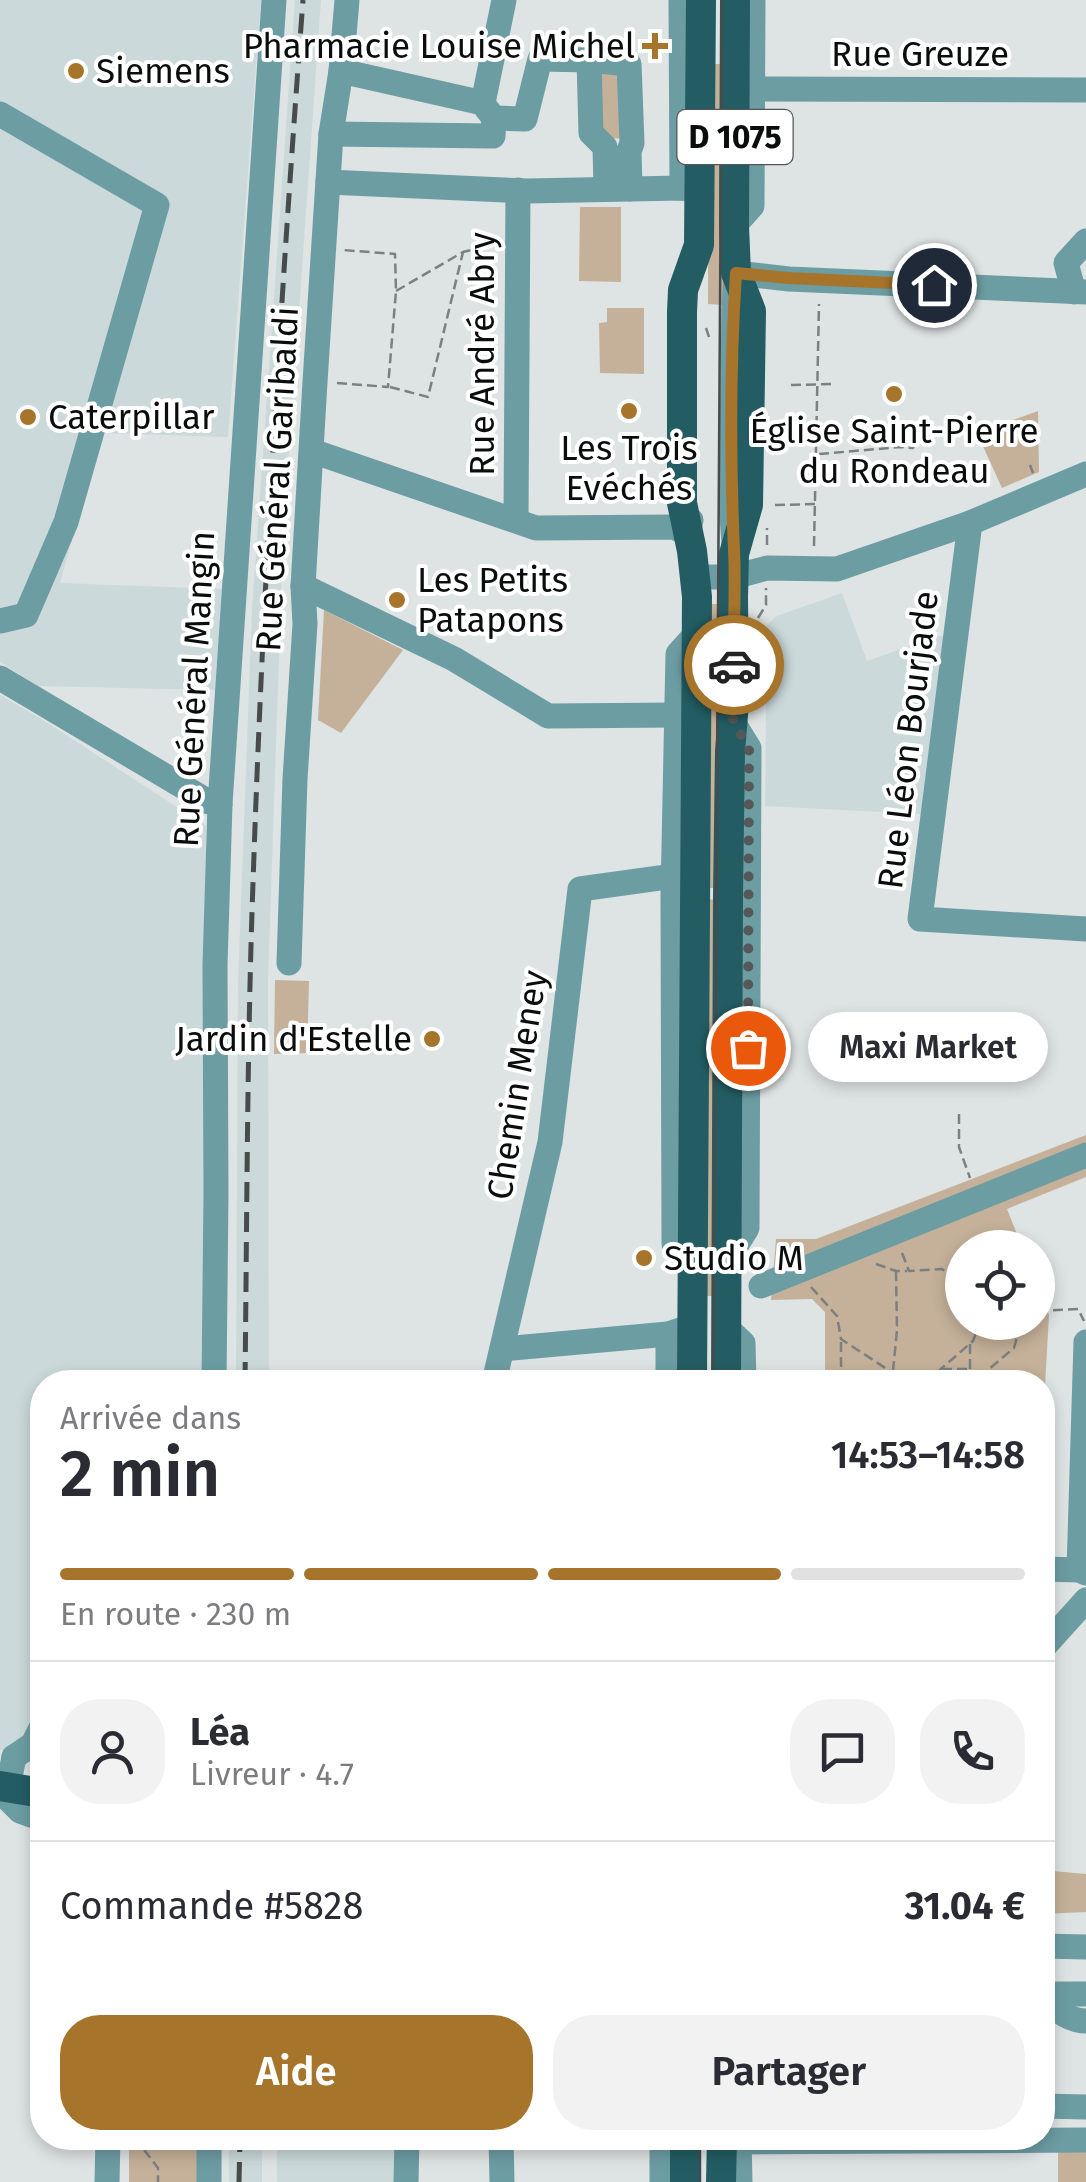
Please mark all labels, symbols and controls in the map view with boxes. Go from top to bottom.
place label: Pharmacie Louise Michel [243,25,635,67]
street label: Rue Greuze [831,33,1009,75]
marker: Pharmacie Louise Michel [644,35,666,57]
place label: Siemens [96,50,230,92]
marker: Siemens [65,60,87,82]
road number: D 1075 [678,110,792,164]
street label: Rue André Abry [461,232,503,476]
pin [892,243,977,328]
icon: home [907,258,962,313]
street label: Rue Général Garibaldi [247,305,307,653]
marker: Église Saint-Pierre du Rondeau [883,383,905,405]
place label: Caterpillar [48,396,215,438]
marker: Les Trois Evéchés [618,400,640,422]
marker: Caterpillar [17,406,39,428]
place label: Église Saint-Pierre du Rondeau [749,410,1039,492]
place label: Les Trois Evéchés [560,427,698,509]
street label: Rue Général Mangin [165,530,223,848]
place label: Les Petits Patapons [417,559,568,641]
marker: Les Petits Patapons [386,589,408,611]
street label: Rue Léon Bourjade [869,589,947,891]
courier [684,615,784,715]
icon: car [707,638,762,693]
street label: Chemin Meney [478,967,556,1203]
pin [706,1006,791,1091]
callout: Maxi Market [808,1013,1048,1083]
place label: Jardin d'Estelle [175,1018,412,1060]
icon: bag [721,1021,776,1076]
marker: Jardin d'Estelle [421,1028,443,1050]
text: Maxi Market [839,1028,1017,1066]
map controls [945,1230,1055,1340]
button: locate [945,1230,1055,1340]
place label: Studio M [664,1237,804,1279]
marker: Studio M [633,1247,655,1269]
text: Arrivée dans [60,1399,241,1437]
text: 14:53–14:58 [831,1432,1025,1478]
text: 2 min [60,1435,220,1513]
text: En route · 230 m [60,1595,291,1633]
button: person [60,1699,165,1804]
button: chat [790,1699,895,1804]
button: phone [920,1699,1025,1804]
text: Léa [190,1709,250,1755]
text: Livreur · 4.7 [190,1755,354,1793]
text: Commande #5828 [60,1883,363,1929]
text: 31.04 € [905,1883,1025,1929]
button: Aide [60,2015,533,2130]
button: Partager [553,2015,1025,2130]

